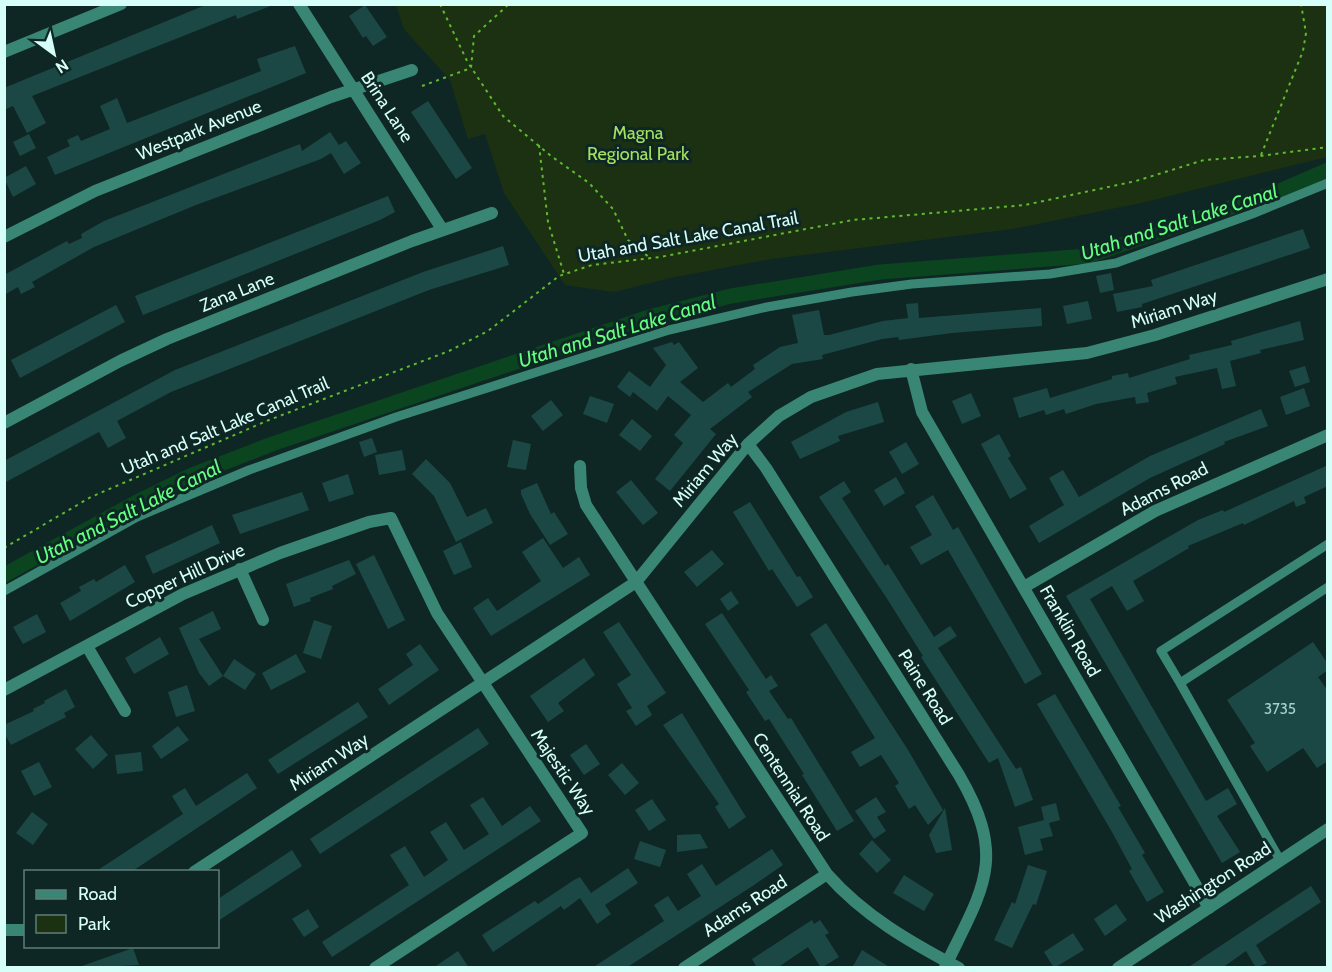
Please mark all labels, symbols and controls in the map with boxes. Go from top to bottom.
north arrow [24,24,84,84]
text: N [52,55,72,77]
street label: Brina Lane [356,68,418,146]
street label: Westpark Avenue [133,95,265,165]
park label: Magna Regional Park [587,122,690,165]
water label: Utah and Salt Lake Canal [1078,179,1281,265]
street label: Utah and Salt Lake Canal Trail [576,207,801,267]
street label: Zana Lane [197,267,277,317]
street label: Miriam Way [1128,285,1220,333]
water label: Utah and Salt Lake Canal [515,289,719,373]
street label: Utah and Salt Lake Canal Trail [118,372,333,480]
street label: Miriam Way [668,428,742,512]
water label: Utah and Salt Lake Canal [31,455,225,569]
street label: Adams Road [1116,457,1212,521]
street label: Copper Hill Drive [122,539,248,613]
street label: Franklin Road [1035,581,1105,681]
street label: Paine Road [893,645,957,729]
house number: 3735 [1264,700,1296,718]
street label: Majestic Way [526,725,600,819]
street label: Miriam Way [285,728,373,796]
street label: Centennial Road [748,729,834,845]
street label: Washington Road [1151,837,1275,929]
legend [24,870,219,948]
street label: Adams Road [699,871,791,941]
text: Road [78,883,117,905]
text: Park [78,913,111,935]

